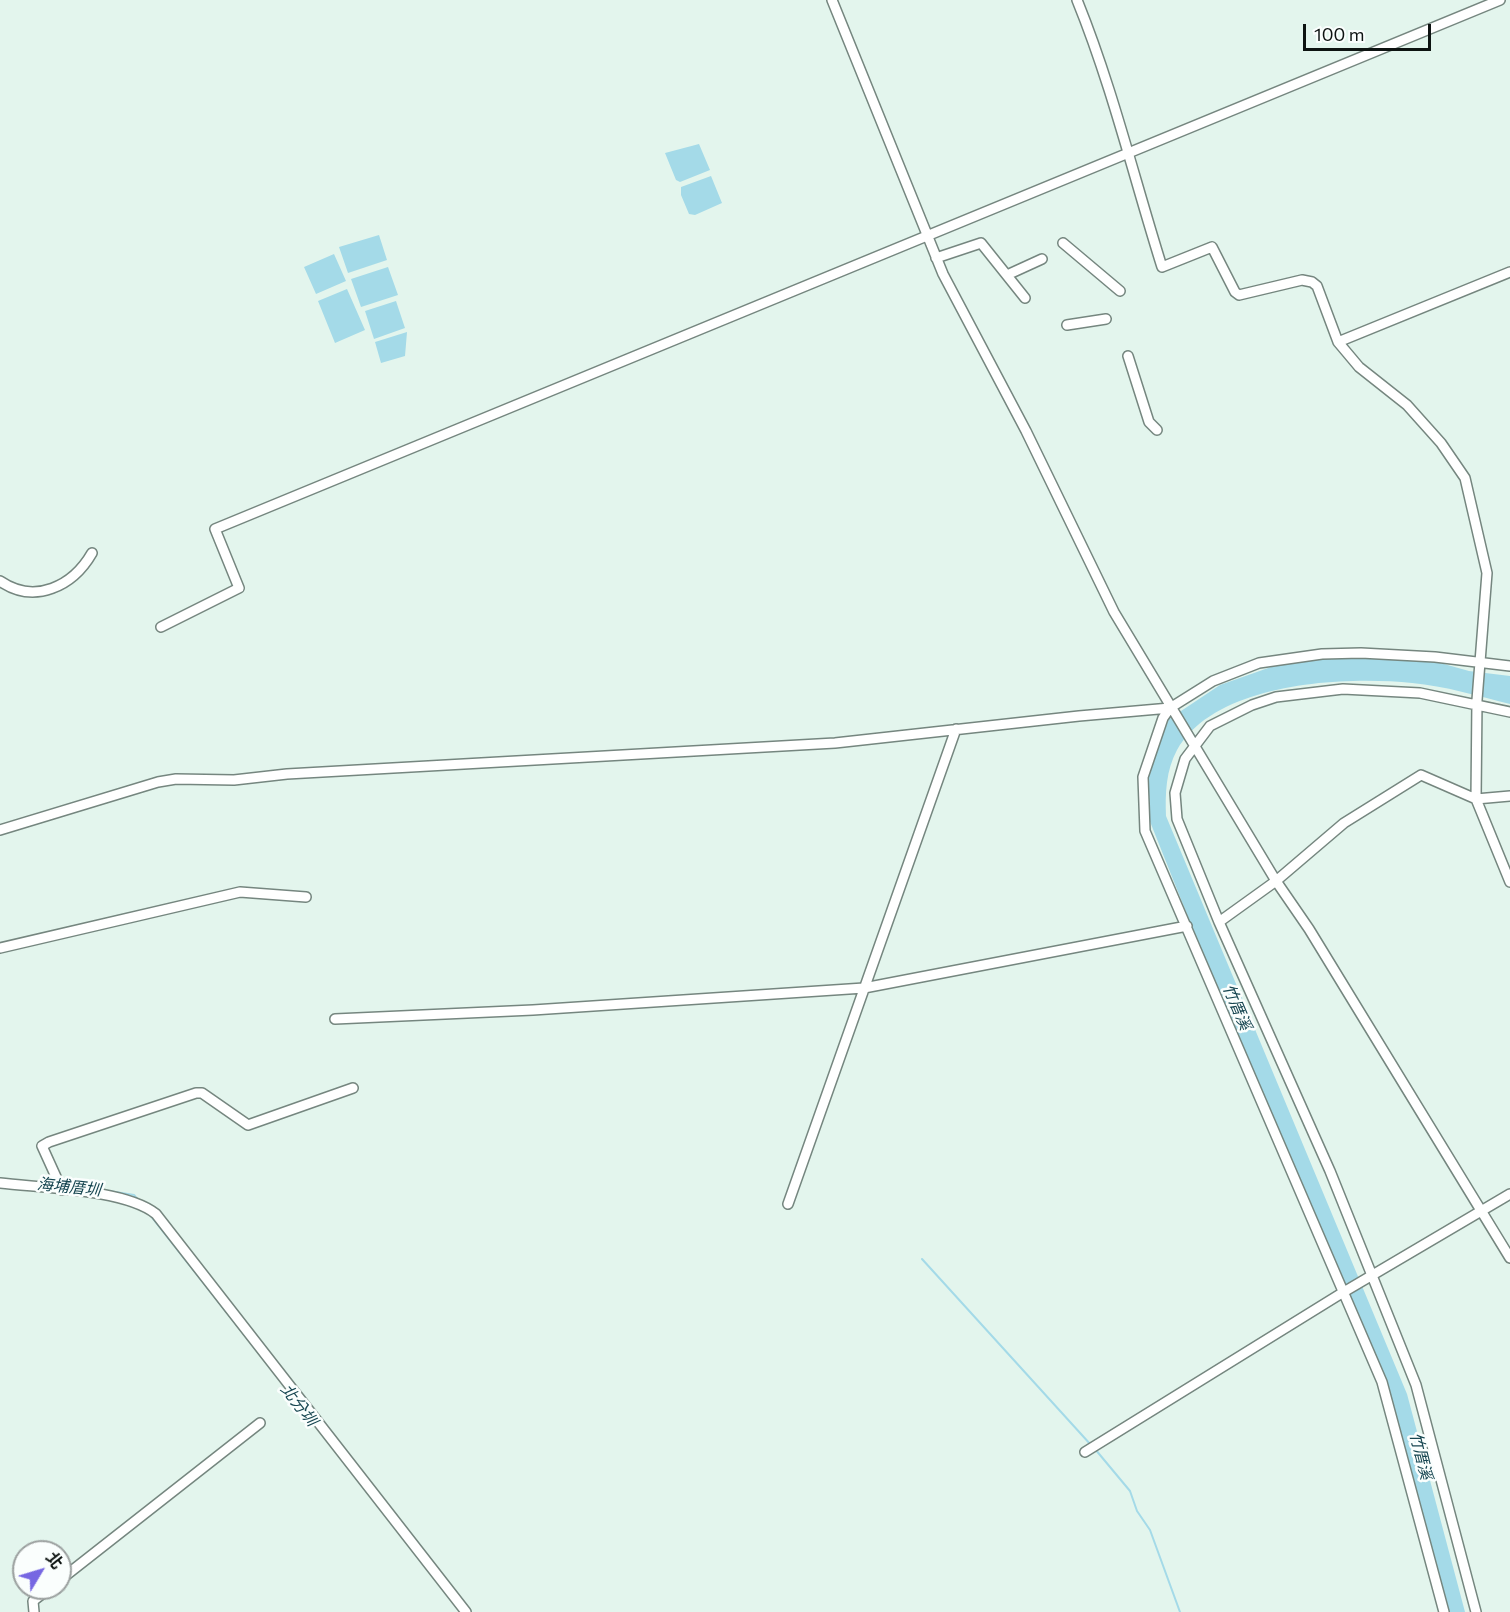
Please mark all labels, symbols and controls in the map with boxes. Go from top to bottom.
scale bar [1306,12,1434,50]
text: 100 m [1314,23,1364,45]
water label: 竹厝溪 [1219,981,1255,1033]
water label: 海埔厝圳 [36,1174,102,1200]
water label: 北分圳 [277,1380,321,1430]
water label: 竹厝溪 [1406,1430,1436,1482]
north arrow [12,1540,72,1600]
text: 北 [43,1548,67,1572]

